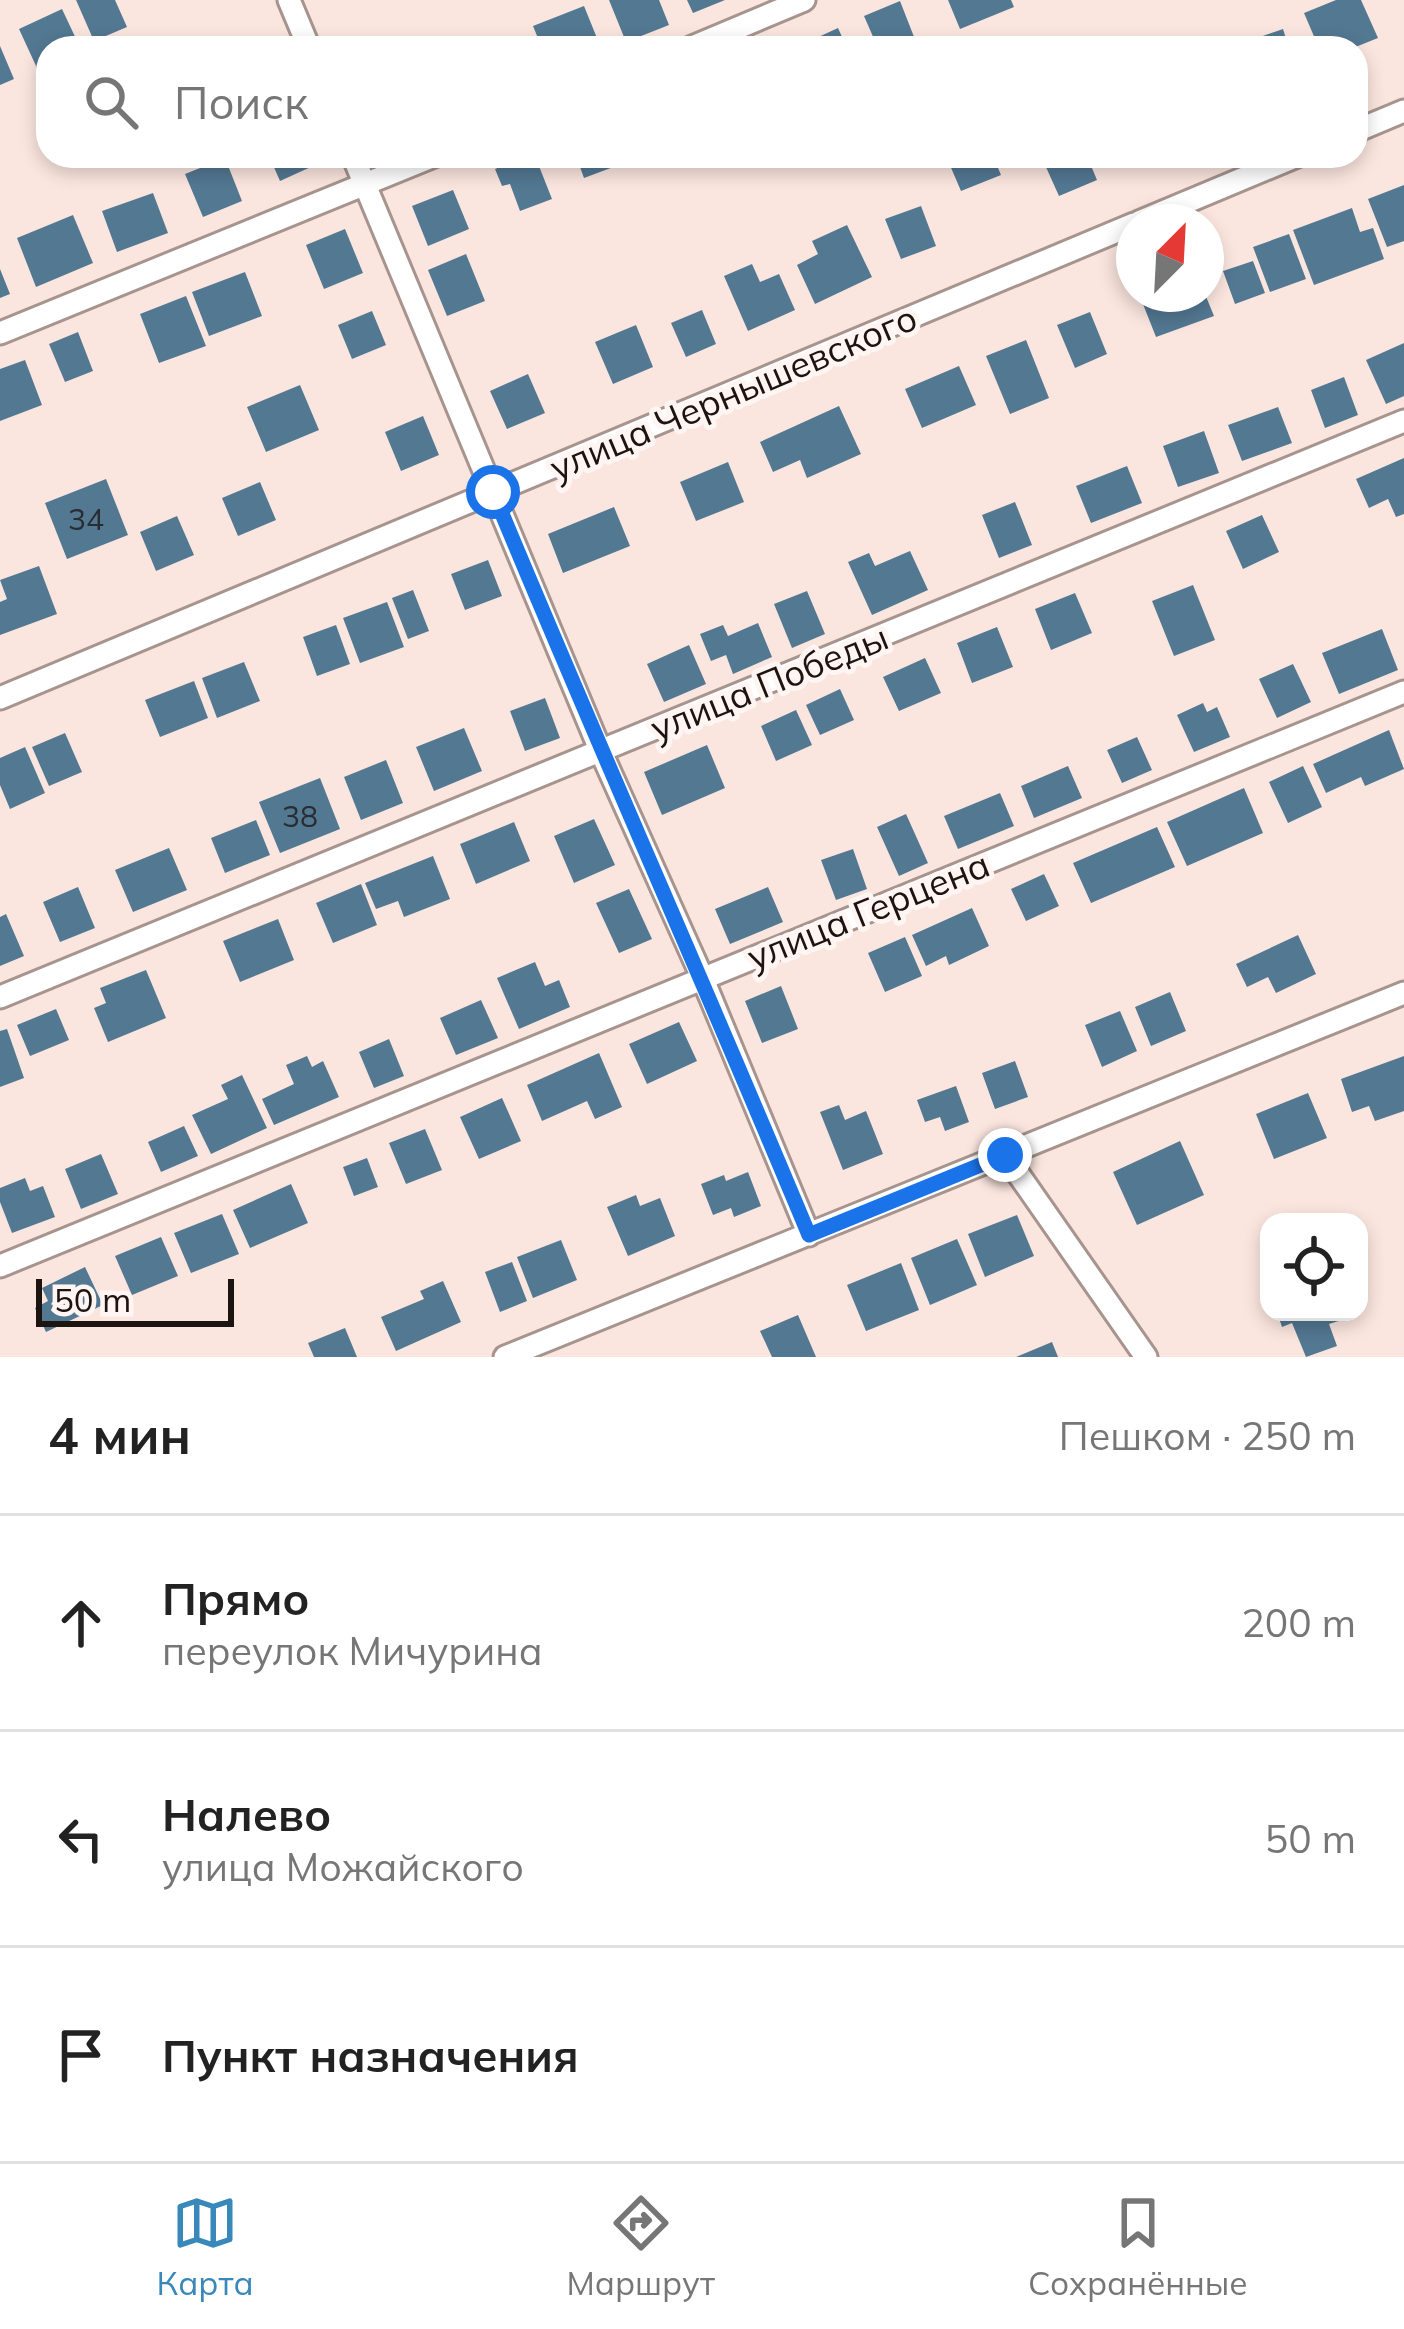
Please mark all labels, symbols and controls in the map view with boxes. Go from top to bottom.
search box [36,36,1368,168]
icon: search [78,69,144,135]
text: Поиск [174,74,308,130]
north arrow [1116,204,1224,312]
street label: улица Чернышевского [543,294,923,490]
route start [466,465,520,519]
house number: 34 [68,500,104,538]
street label: улица Победы [644,614,894,750]
house number: 38 [282,797,318,835]
street label: улица Герцена [740,841,996,979]
route end [978,1128,1032,1182]
map controls [1260,1213,1368,1321]
button: locate [1260,1213,1368,1321]
scale bar [36,1273,234,1326]
text: 50 m [54,1279,131,1320]
text: 4 мин [48,1403,191,1467]
text: Пешком · 250 m [1059,1411,1356,1460]
text: Прямо [162,1570,310,1626]
icon: ahead [48,1590,114,1656]
text: 200 m [1241,1598,1356,1647]
text: переулок Мичурина [162,1626,542,1675]
text: Налево [162,1786,331,1842]
icon: left [48,1806,114,1872]
text: 50 m [1265,1814,1356,1863]
text: улица Можайского [162,1842,524,1891]
icon: arrive [48,2022,114,2088]
text: Пункт назначения [162,2027,579,2083]
tab: Карта [156,2190,254,2303]
tab: Маршрут [567,2190,715,2303]
tab: Сохранённые [1028,2190,1248,2303]

